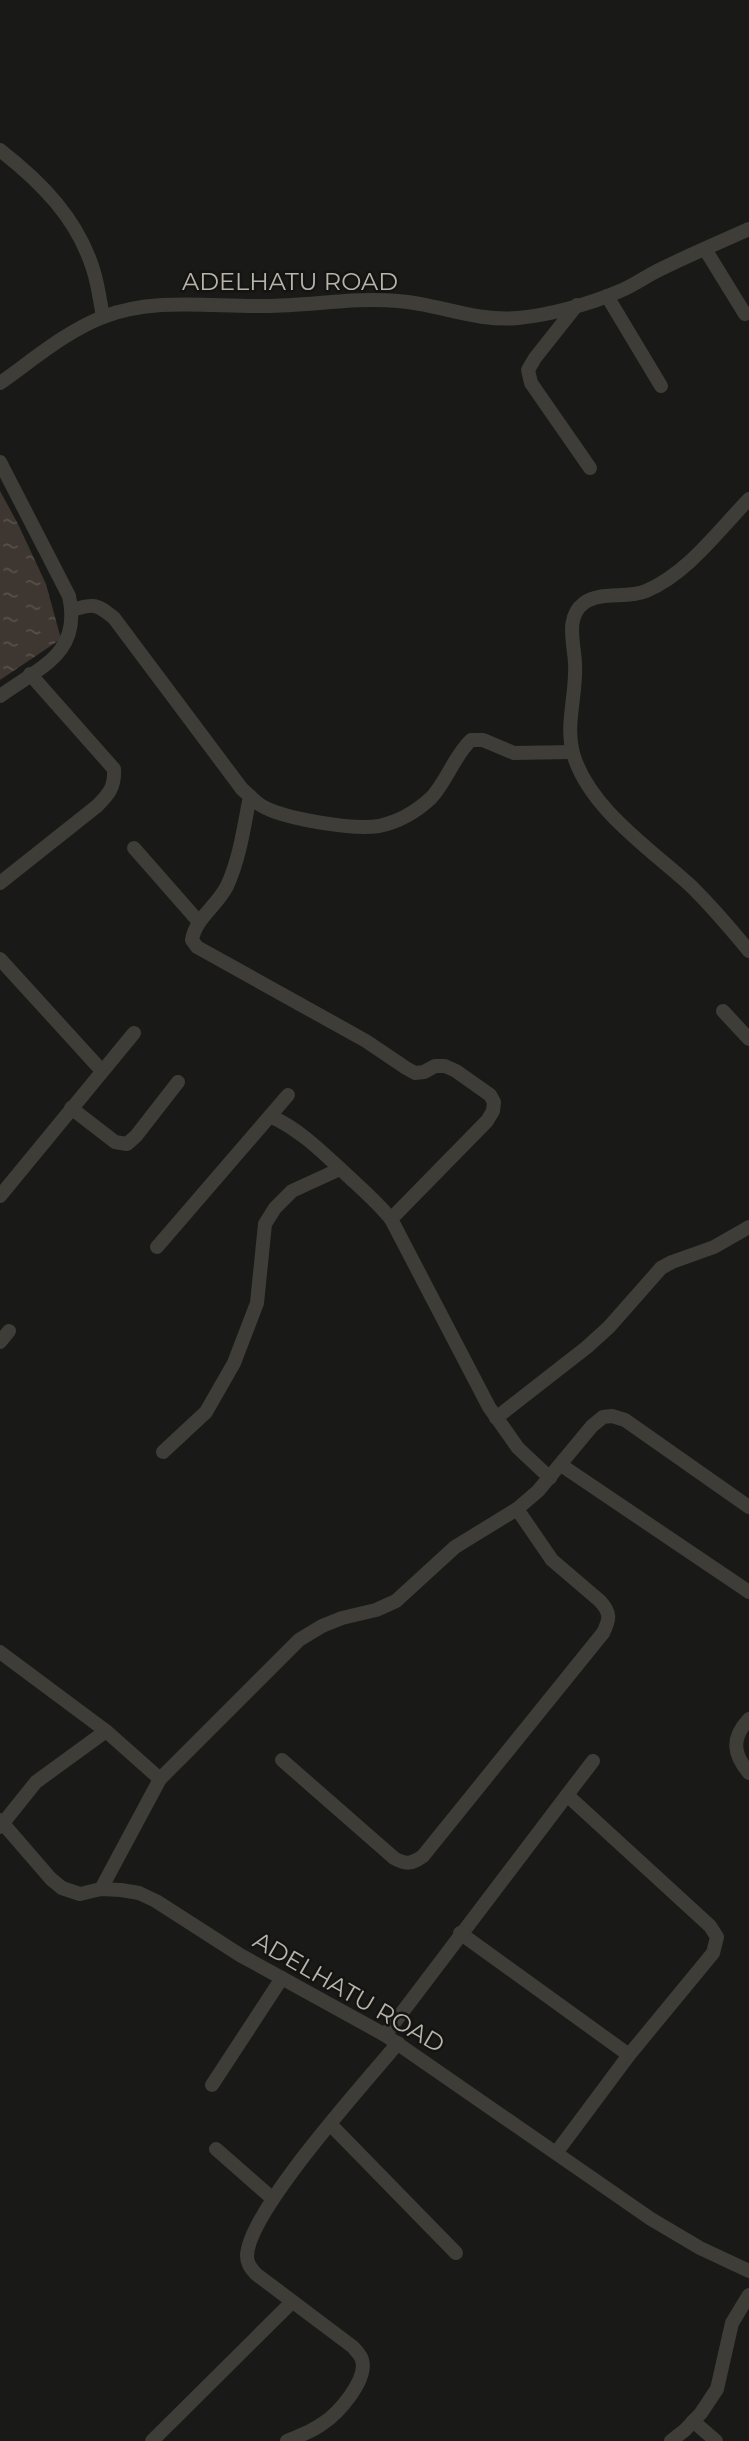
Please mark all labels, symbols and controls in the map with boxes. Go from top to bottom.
street label: ADELHATU ROAD [182,267,398,296]
street label: ADELHATU ROAD [248,1925,450,2059]

